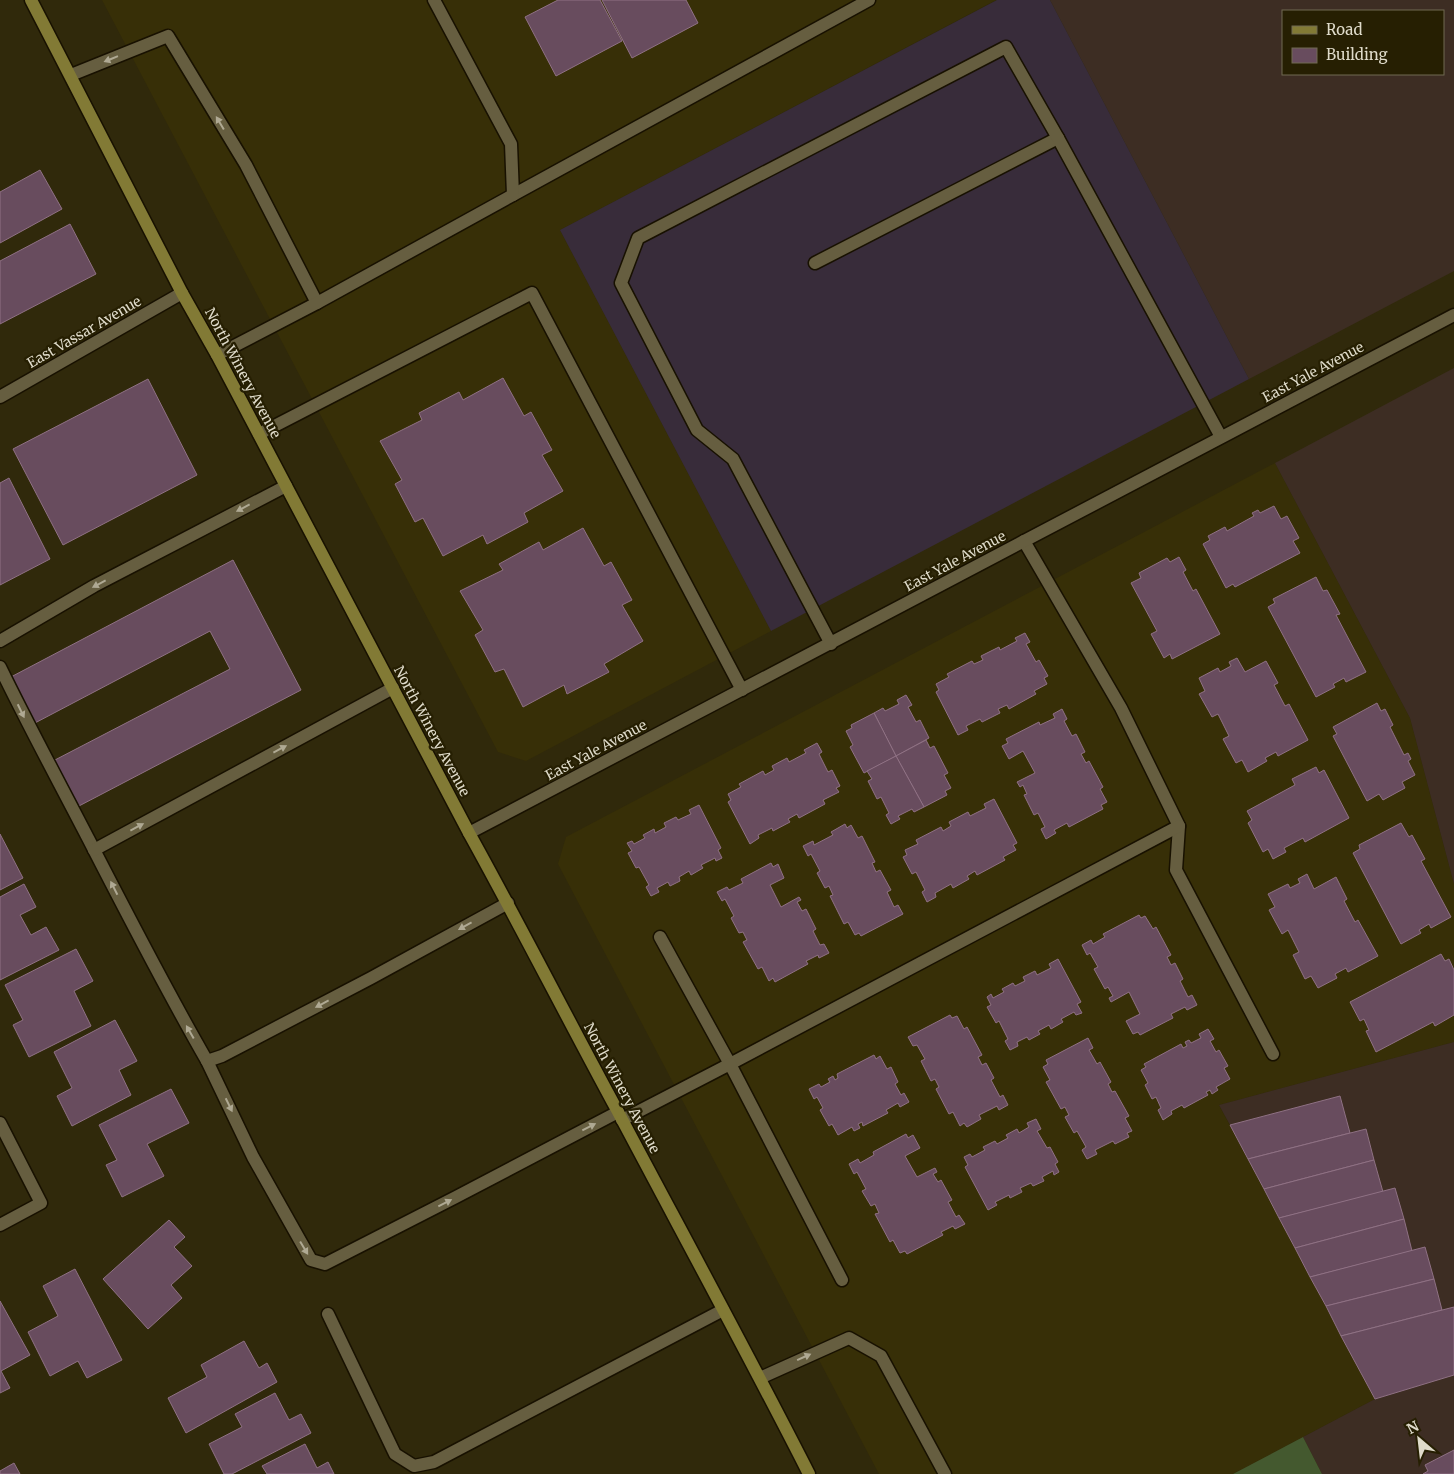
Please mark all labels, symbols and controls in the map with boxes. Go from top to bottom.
legend [1282,10,1444,75]
text: Road [1326,20,1362,39]
text: Building [1326,45,1388,64]
one-way arrow [104,55,118,63]
one-way arrow [216,117,225,130]
street label: East Vassar Avenue [24,292,144,372]
street label: North Winery Avenue [201,305,285,441]
street label: East Yale Avenue [1259,338,1367,406]
one-way arrow [235,504,250,512]
street label: East Yale Avenue [901,527,1009,595]
one-way arrow [92,580,106,588]
street label: North Winery Avenue [390,663,474,799]
one-way arrow [17,704,25,718]
street label: East Yale Avenue [542,716,650,784]
one-way arrow [272,745,287,753]
one-way arrow [130,822,143,831]
one-way arrow [109,881,118,896]
one-way arrow [458,922,472,931]
one-way arrow [315,1000,329,1008]
street label: North Winery Avenue [580,1020,664,1156]
one-way arrow [186,1024,194,1039]
one-way arrow [224,1097,233,1112]
one-way arrow [582,1123,596,1131]
one-way arrow [438,1199,452,1207]
one-way arrow [300,1242,309,1255]
one-way arrow [797,1353,811,1361]
north arrow [1394,1414,1444,1464]
text: N [1404,1417,1422,1438]

